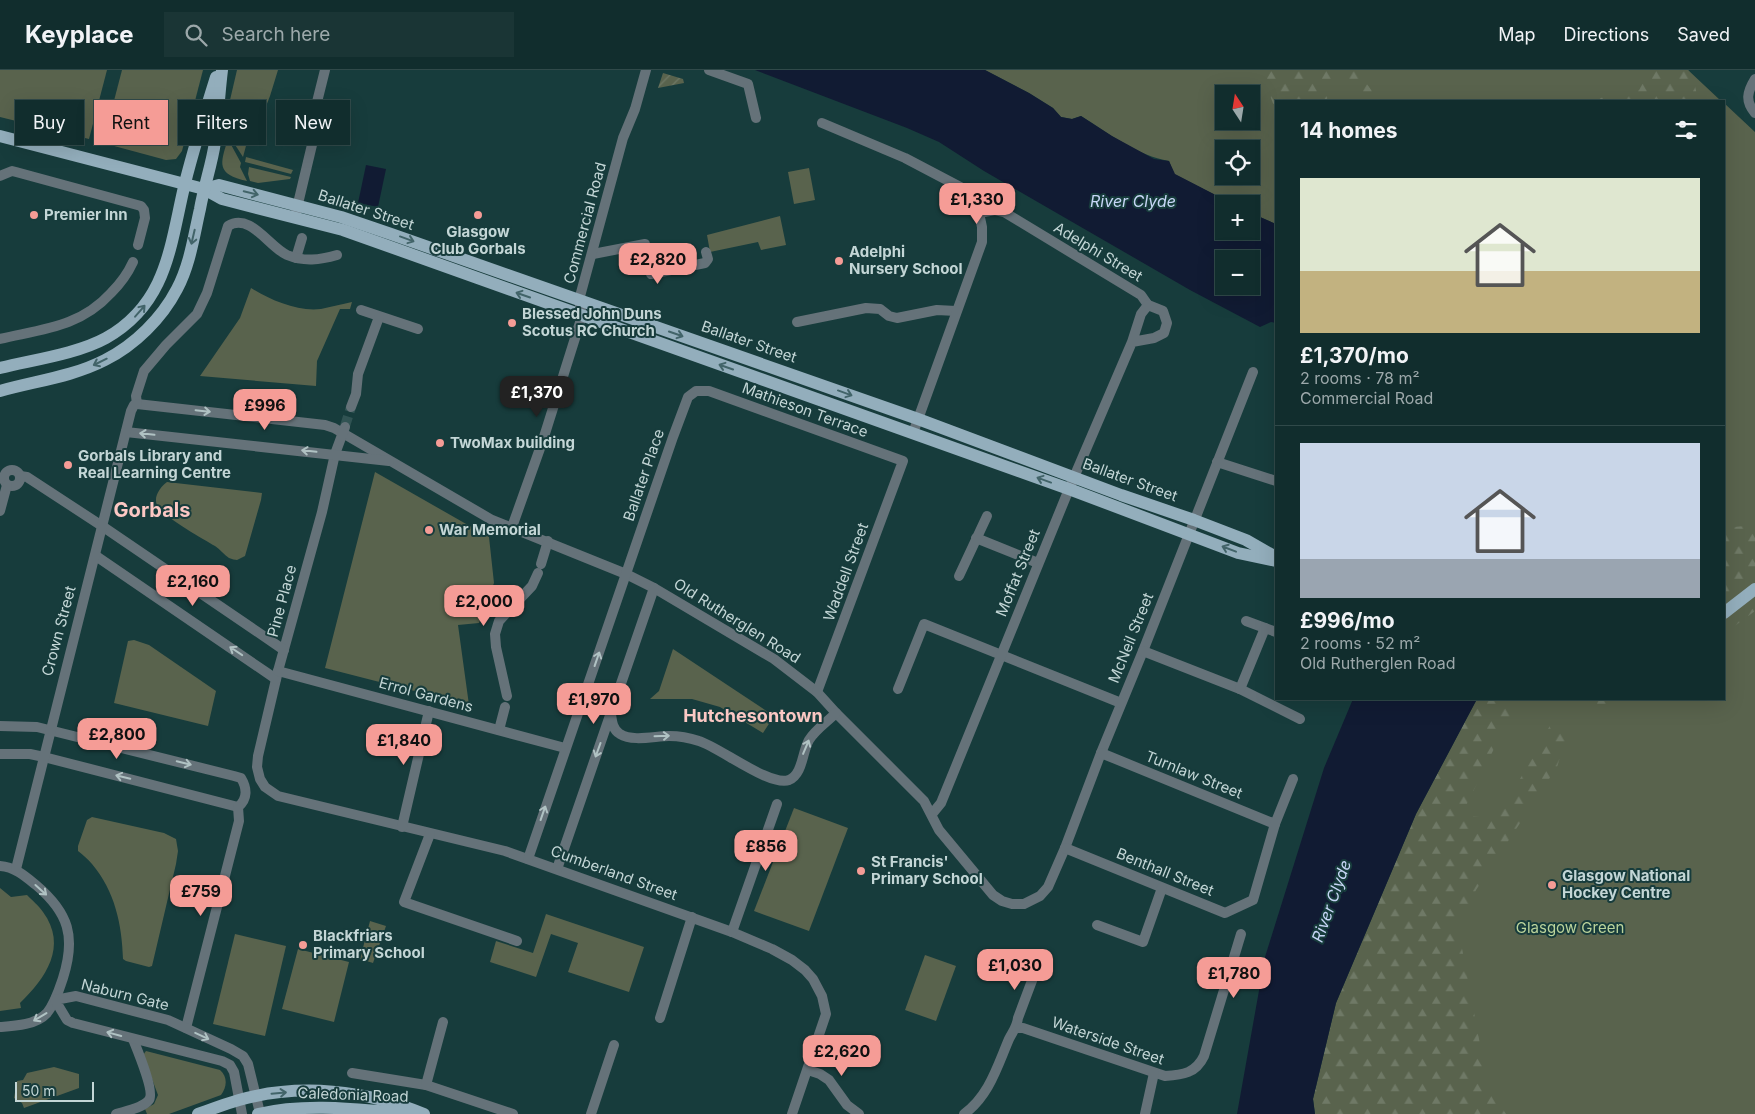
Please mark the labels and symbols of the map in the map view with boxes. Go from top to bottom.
north arrow [1215,85,1260,130]
street label: Commercial Road [559,160,610,286]
pin: £1,330 [936,182,1018,225]
street label: Ballater Street [316,185,417,234]
one-way arrow [242,189,258,198]
water label: River Clyde [1090,191,1176,211]
place label: Premier Inn [44,205,128,224]
marker: Premier Inn [28,209,40,221]
marker: Glasgow Club Gorbals [472,209,484,221]
street label: Adelphi Street [1050,218,1146,286]
place label: Glasgow Club Gorbals [430,222,526,258]
one-way arrow [188,228,197,244]
one-way arrow [398,235,414,245]
pin: £2,820 [617,242,699,285]
place label: Adelphi Nursery School [849,242,963,278]
marker: Adelphi Nursery School [833,255,845,267]
one-way arrow [516,290,532,300]
place label: Blessed John Duns Scotus RC Church [522,304,662,340]
one-way arrow [134,305,146,318]
street label: Ballater Street [699,316,799,367]
marker: Blessed John Duns Scotus RC Church [506,317,518,329]
one-way arrow [667,329,683,339]
one-way arrow [93,357,108,367]
one-way arrow [719,362,734,371]
pin: £1,370 [496,376,578,418]
street label: Mathieson Terrace [740,378,871,441]
pin: £996 [235,388,295,431]
one-way arrow [837,389,853,398]
one-way arrow [194,406,210,416]
street label: Ballater Place [619,426,668,523]
one-way arrow [140,429,156,439]
place label: TwoMax building [450,433,575,452]
marker: TwoMax building [434,437,446,449]
place label: Gorbals Library and Real Learning Centre [78,446,231,482]
one-way arrow [301,446,317,456]
street label: Ballater Street [1080,454,1180,506]
marker: Gorbals Library and Real Learning Centre [62,459,74,471]
one-way arrow [1037,475,1052,484]
district label: Gorbals [114,498,190,522]
place label: War Memorial [439,520,541,539]
street label: Waddell Street [819,520,872,624]
marker: War Memorial [423,524,435,536]
street label: Moffat Street [991,526,1044,619]
one-way arrow [1222,544,1237,553]
street label: Pine Place [263,563,300,639]
pin: £2,160 [152,564,234,607]
street label: Old Rutherglen Road [670,574,804,667]
street label: Crown Street [37,584,80,678]
pin: £2,000 [443,584,525,627]
street label: McNeil Street [1104,590,1157,686]
one-way arrow [229,646,243,656]
one-way arrow [593,652,602,668]
street label: Errol Gardens [377,673,475,716]
pin: £1,970 [553,682,635,725]
district label: Hutchesontown [683,705,823,726]
pin: £2,800 [76,718,158,760]
pin: £1,840 [363,724,445,766]
one-way arrow [654,732,670,741]
one-way arrow [803,739,812,754]
one-way arrow [593,742,602,757]
street label: Turnlaw Street [1143,746,1246,803]
one-way arrow [176,759,192,768]
one-way arrow [115,772,131,781]
one-way arrow [539,805,549,821]
pin: £856 [736,830,796,872]
street label: Cumberland Street [548,841,680,904]
street label: Benthall Street [1114,843,1217,900]
place label: St Francis' Primary School [871,852,983,888]
water label: River Clyde [1307,857,1355,945]
marker: St Francis' Primary School [855,865,867,877]
place label: Glasgow National Hockey Centre [1562,866,1690,902]
pin: £759 [171,874,231,917]
marker: Glasgow National Hockey Centre [1546,879,1558,891]
one-way arrow [35,884,47,896]
park label: Glasgow Green [1516,918,1624,937]
place label: Blackfriars Primary School [313,926,425,962]
marker: Blackfriars Primary School [297,939,309,951]
pin: £1,030 [974,948,1056,991]
pin: £1,780 [1193,956,1275,999]
street label: Naburn Gate [79,974,171,1015]
one-way arrow [33,1011,47,1022]
street label: Waterside Street [1049,1012,1167,1069]
one-way arrow [106,1028,122,1038]
one-way arrow [194,1032,209,1041]
pin: £2,620 [801,1034,883,1077]
scale bar [15,1079,94,1102]
street label: Caledonia Road [297,1083,409,1106]
one-way arrow [271,1088,287,1098]

